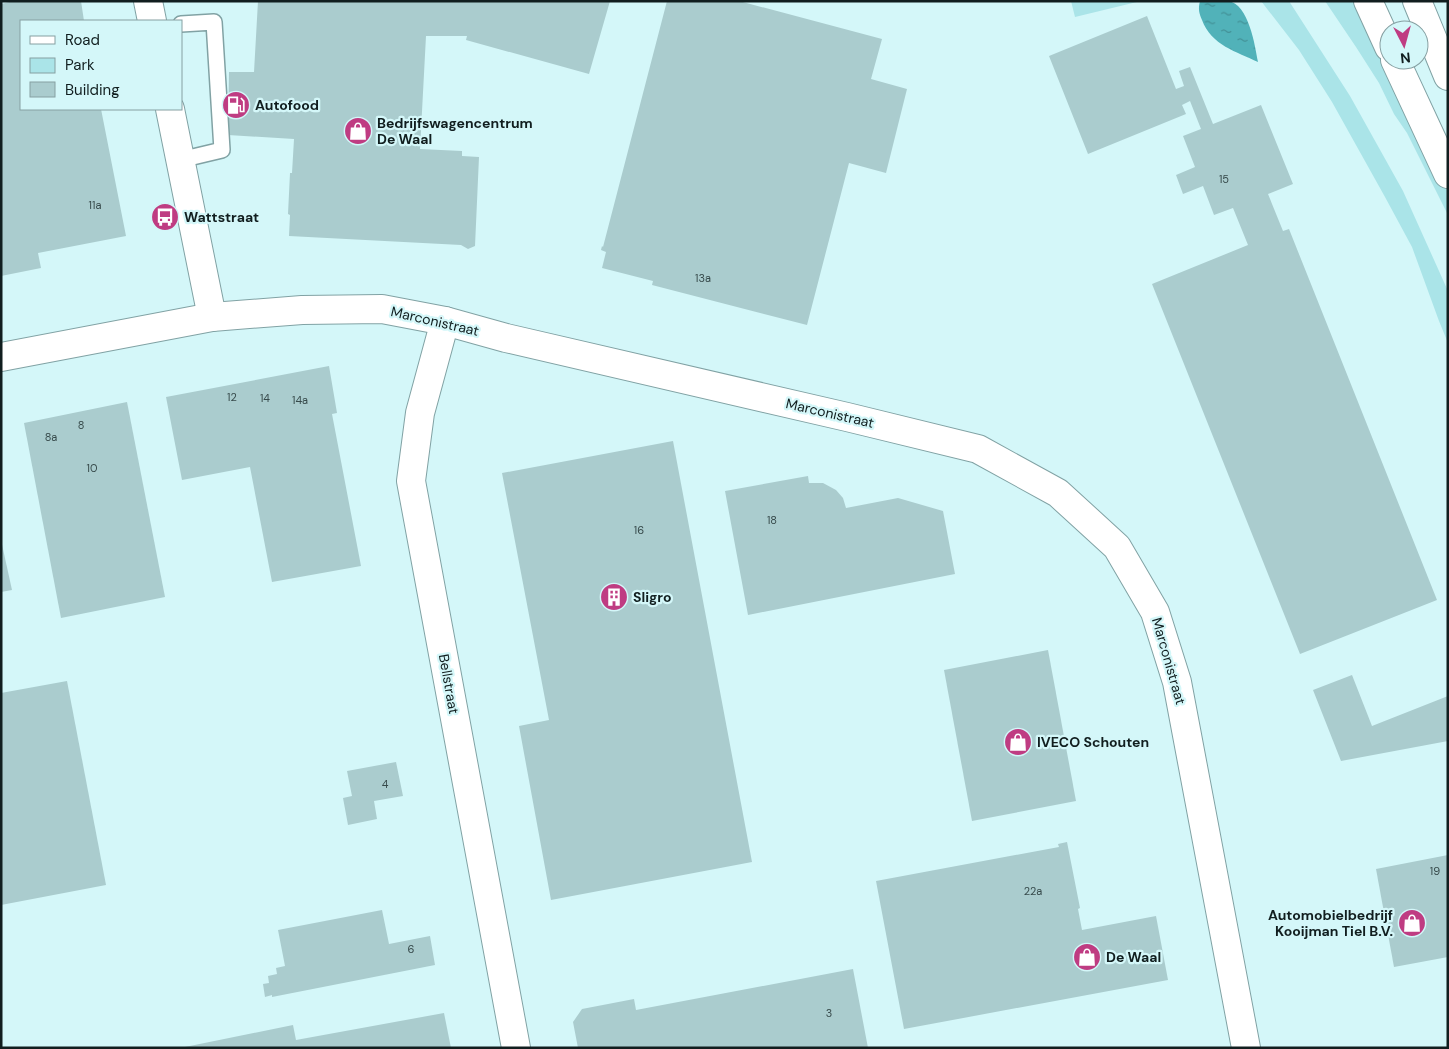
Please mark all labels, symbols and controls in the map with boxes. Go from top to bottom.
legend [20,20,182,110]
north arrow [1379,20,1429,70]
text: Road [65,30,100,50]
text: N [1399,48,1411,67]
text: Park [65,55,95,75]
text: Building [65,80,120,100]
fuel station icon: Autofood [221,90,251,120]
place label: Autofood [255,96,319,114]
place label: Bedrijfswagencentrum De Waal [377,114,533,148]
shop icon: Bedrijfswagencentrum De Waal [343,116,373,146]
house number: 15 [1219,172,1229,186]
house number: 11a [89,198,101,212]
bus stop icon: Wattstraat [150,202,180,232]
place label: Wattstraat [184,208,259,226]
house number: 13a [695,271,711,285]
street label: Marconistraat [389,302,481,340]
house number: 12 [227,390,237,404]
house number: 14 [260,391,270,405]
house number: 14a [292,393,308,407]
street label: Marconistraat [784,394,876,432]
house number: 8 [78,418,84,432]
house number: 8a [45,430,57,444]
house number: 10 [87,461,97,475]
house number: 18 [767,513,777,527]
house number: 16 [634,523,644,537]
building icon: Sligro [599,582,629,612]
place label: Sligro [633,588,672,606]
street label: Marconistraat [1148,615,1190,707]
street label: Bellstraat [435,653,463,715]
shop icon: IVECO Schouten [1003,727,1033,757]
place label: IVECO Schouten [1037,733,1149,751]
house number: 4 [382,777,389,791]
house number: 19 [1430,864,1440,878]
house number: 22a [1024,884,1042,898]
place label: Automobielbedrijf Kooijman Tiel B.V. [1268,906,1393,940]
shop icon: Automobielbedrijf Kooijman Tiel B.V. [1397,908,1427,938]
house number: 6 [408,942,415,956]
shop icon: De Waal [1072,942,1102,972]
place label: De Waal [1106,948,1161,966]
house number: 3 [826,1006,832,1020]

